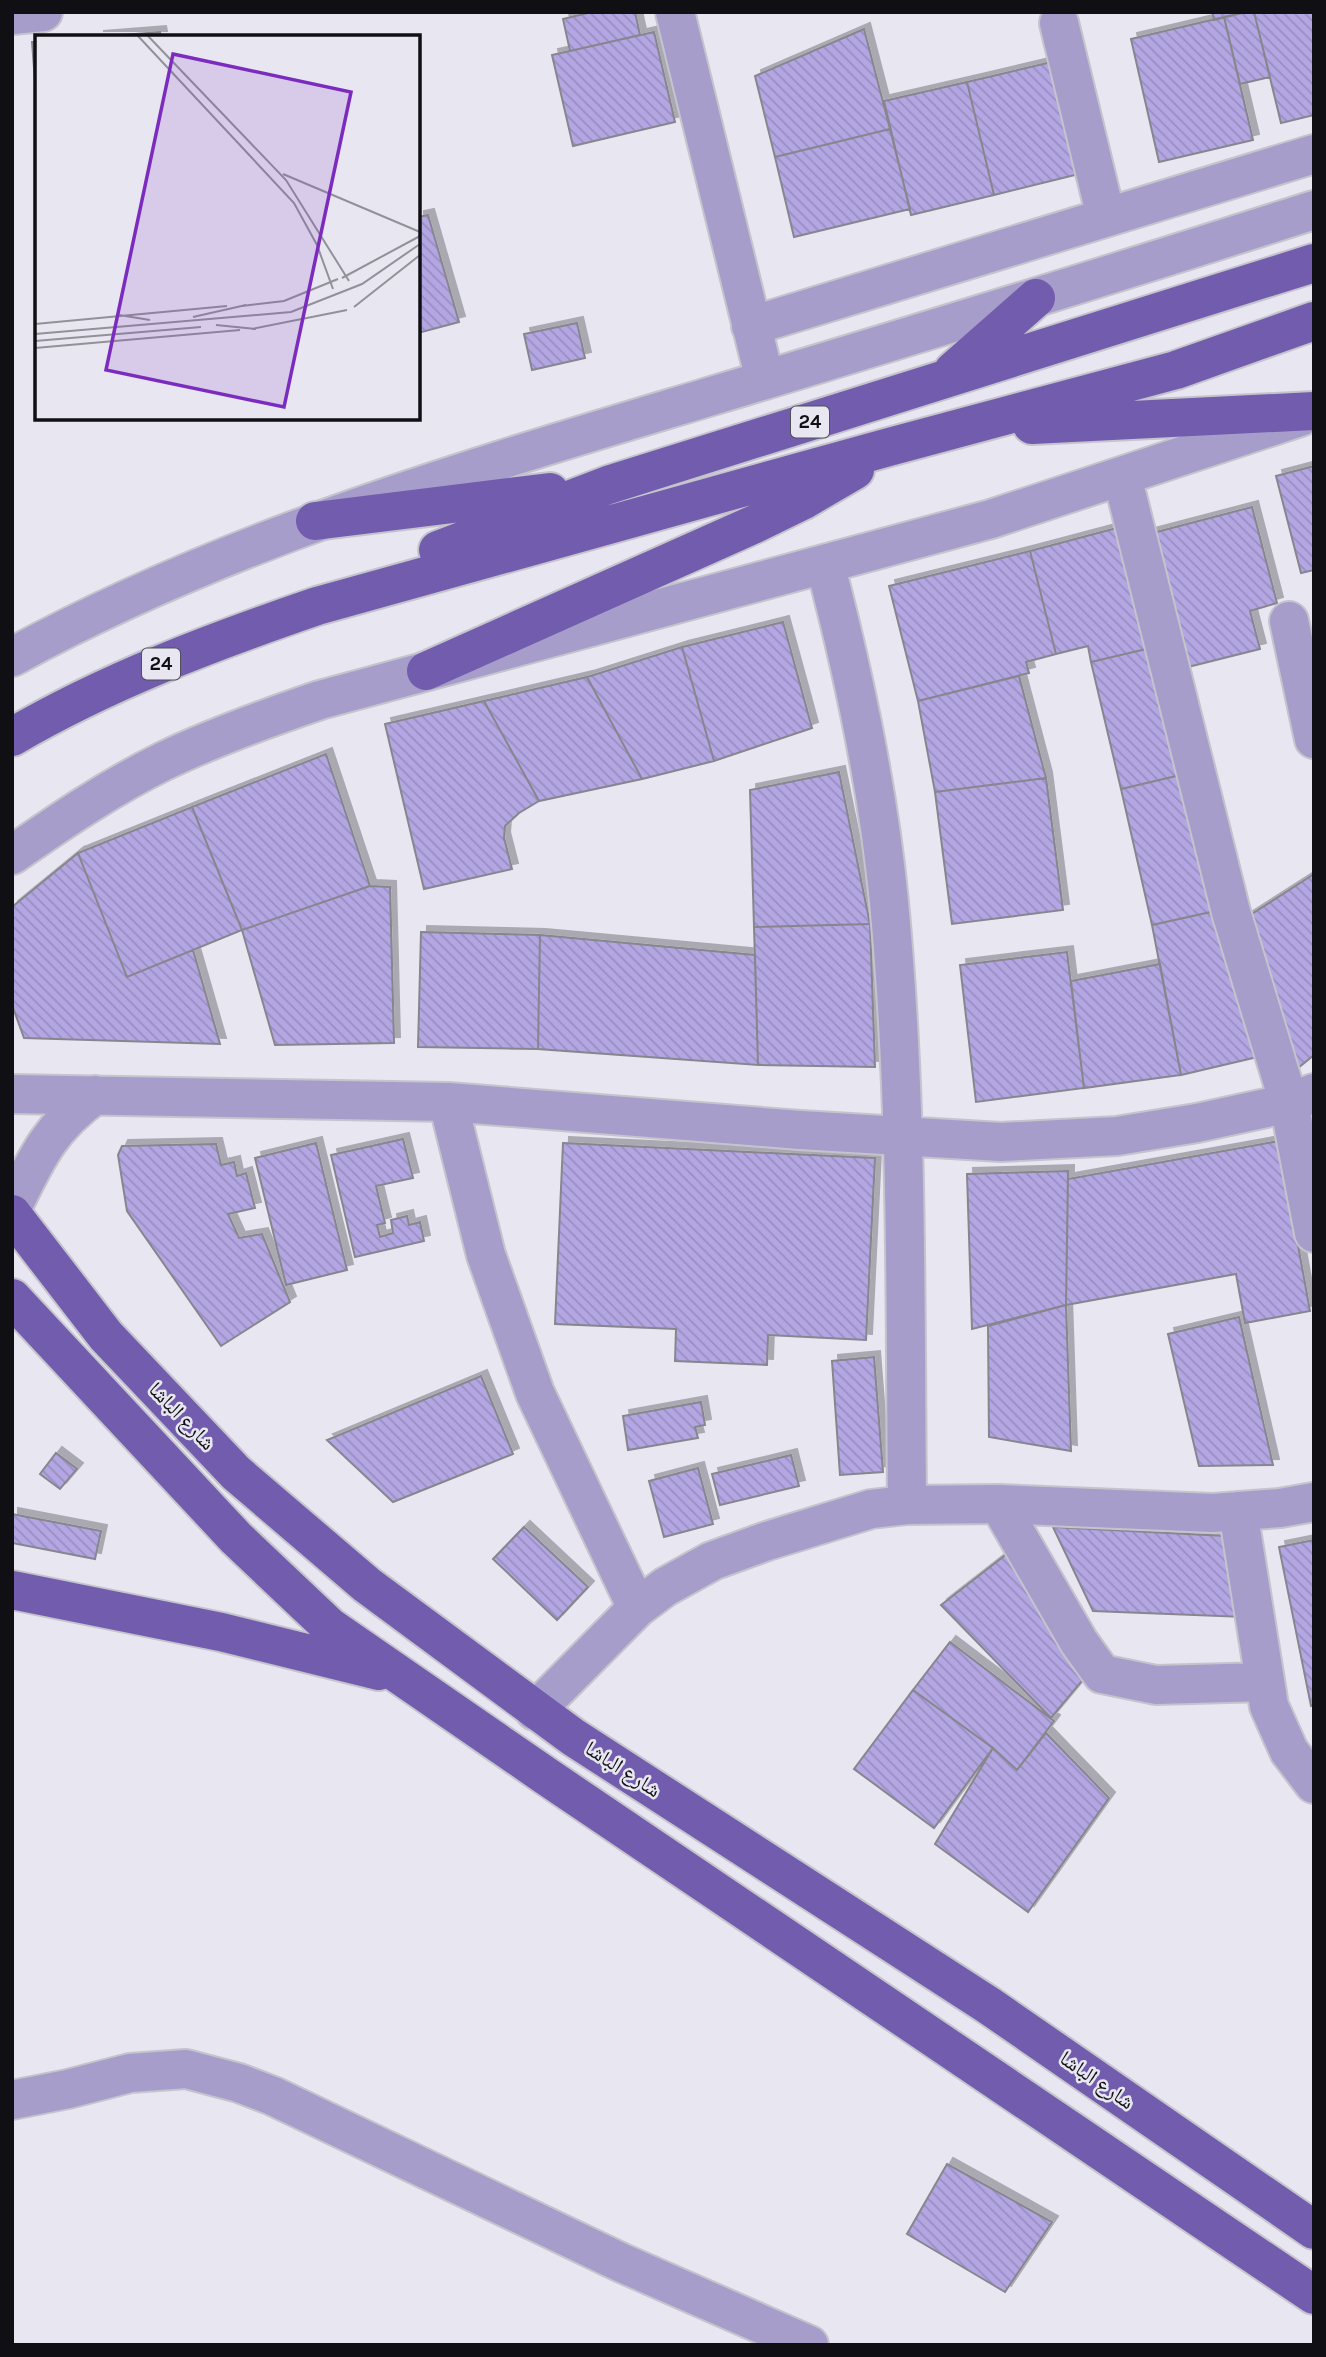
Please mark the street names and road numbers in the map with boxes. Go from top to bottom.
road number: 24 [791,406,829,438]
road number: 24 [142,649,180,680]
street label: شارع الباشا [143,1377,220,1456]
street label: شارع الباشا [580,1736,665,1803]
street label: شارع الباشا [1055,2046,1139,2115]

